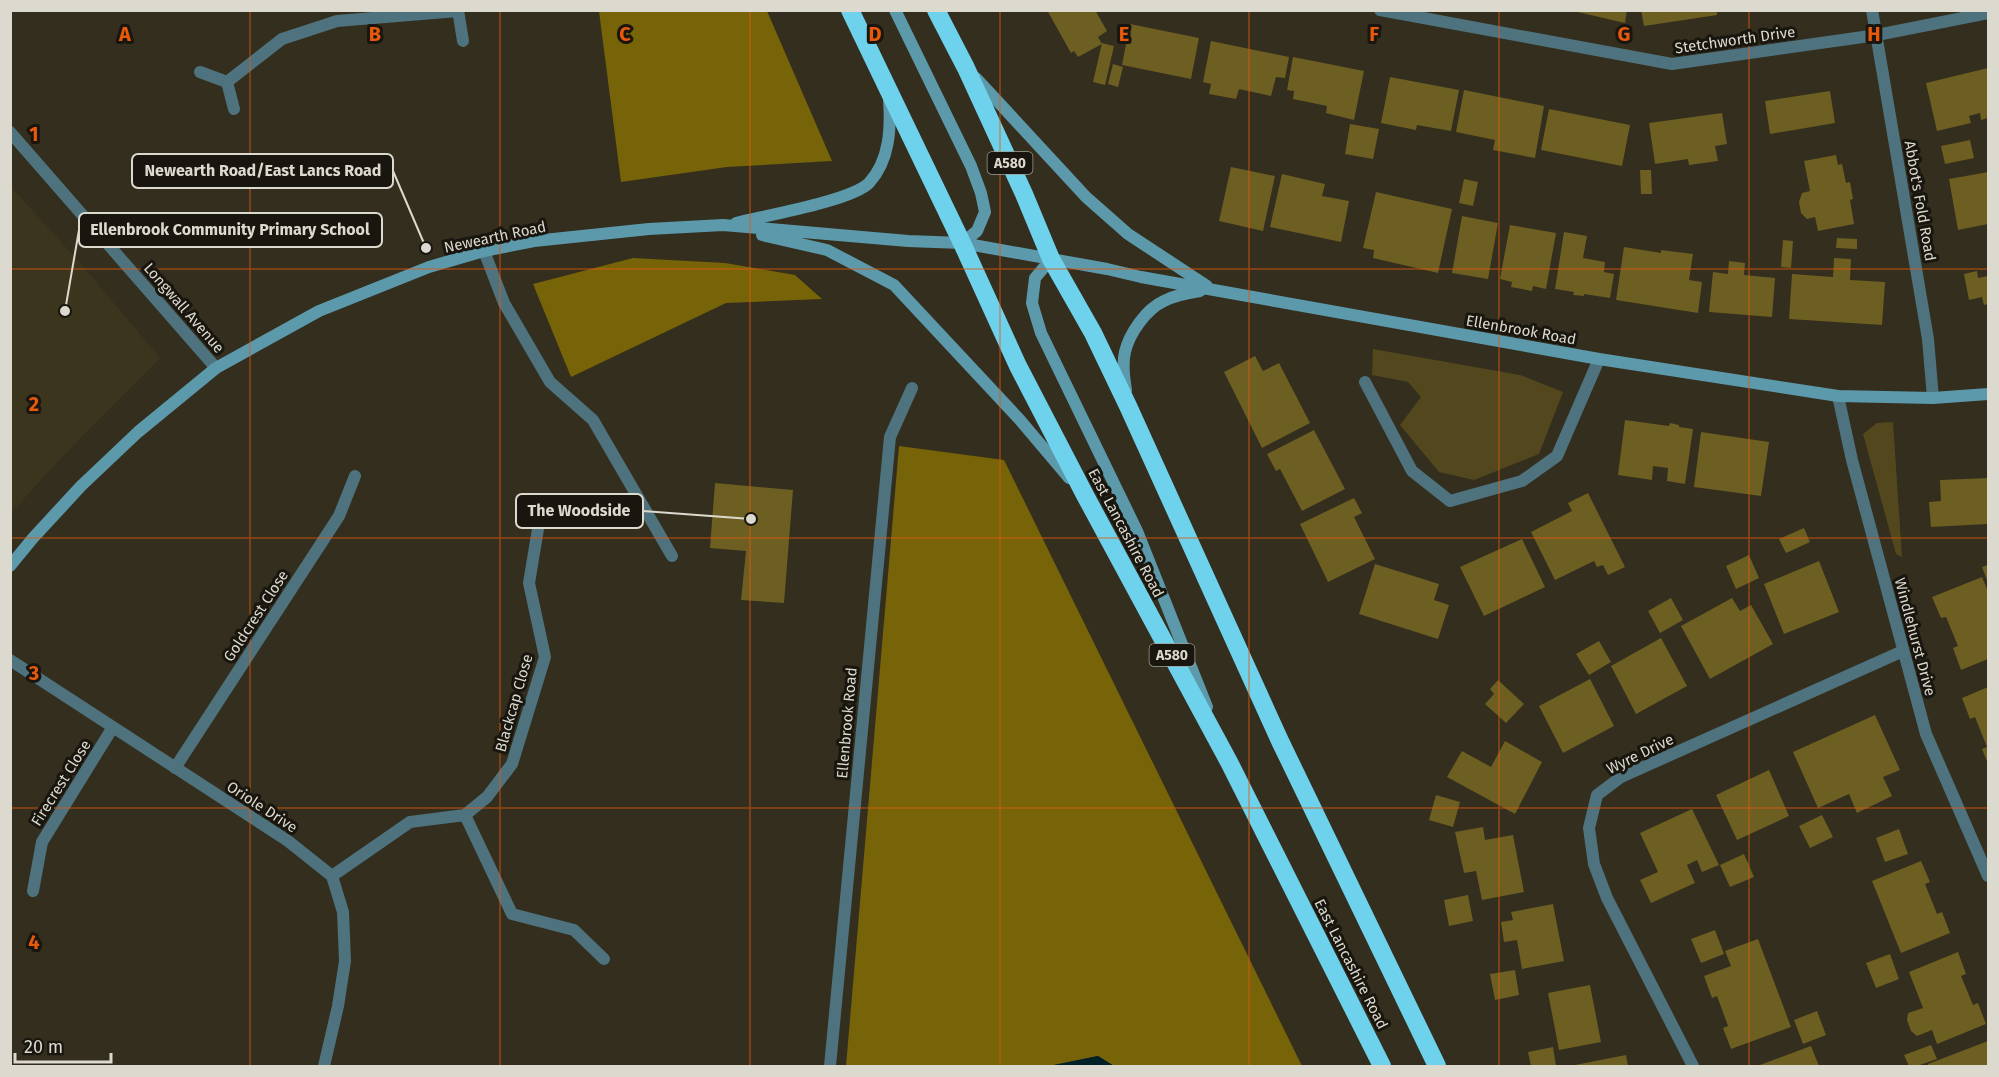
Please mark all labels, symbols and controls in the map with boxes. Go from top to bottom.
text: A [118,22,132,46]
text: B [369,22,381,46]
text: C [619,22,631,46]
text: D [868,22,882,46]
text: E [1119,22,1129,46]
text: F [1369,22,1379,46]
text: G [1618,22,1630,46]
text: H [1867,22,1881,46]
street label: Stetchworth Drive [1674,23,1796,57]
text: 1 [29,122,39,146]
street label: Abbot's Fold Road [1901,139,1939,263]
road number: A580 [988,152,1032,174]
callout: Newearth Road/East Lancs Road [132,154,393,188]
text: Newearth Road/East Lancs Road [145,161,381,180]
callout: Ellenbrook Community Primary School [79,213,382,247]
street label: Newearth Road [442,217,548,257]
text: Ellenbrook Community Primary School [90,220,370,239]
street label: Longwall Avenue [140,259,228,357]
street label: Ellenbrook Road [1464,311,1578,349]
text: 2 [29,392,39,416]
street label: East Lancashire Road [1084,465,1168,601]
callout: The Woodside [516,494,643,528]
text: The Woodside [528,501,631,520]
street label: Goldcrest Close [220,567,292,665]
street label: Windlehurst Drive [1891,576,1939,698]
road number: A580 [1150,644,1194,666]
street label: Blackcap Close [491,652,537,754]
text: 3 [28,661,39,685]
street label: Ellenbrook Road [833,667,861,779]
street label: Wyre Drive [1604,730,1676,778]
street label: Firecrest Close [27,737,95,829]
street label: Oriole Drive [223,777,301,837]
street label: East Lancashire Road [1310,896,1392,1032]
text: 4 [28,930,40,954]
scale bar [15,1026,111,1064]
text: 20 m [24,1036,63,1058]

